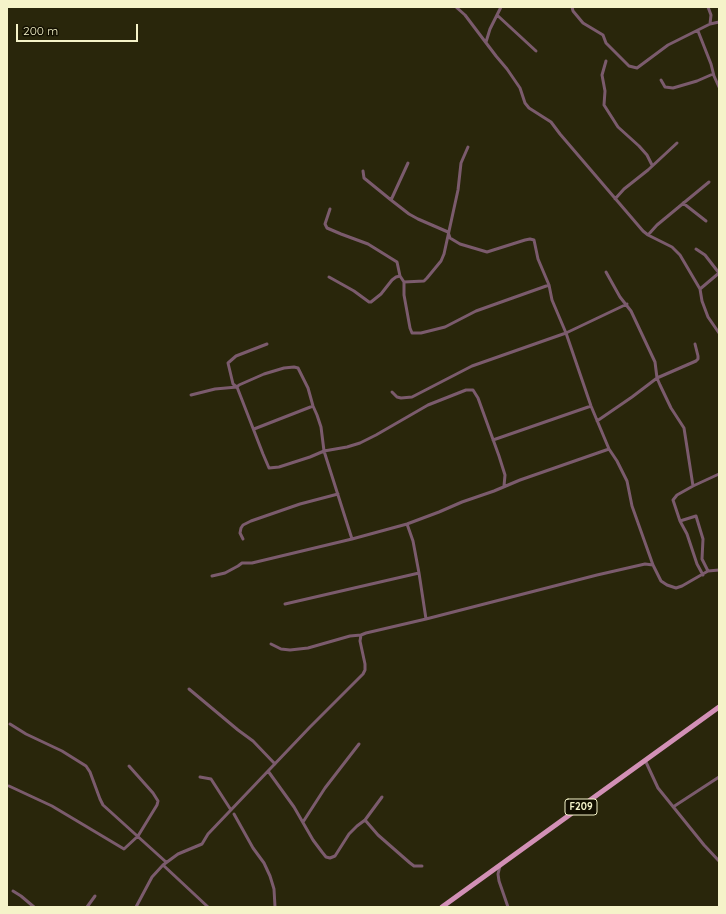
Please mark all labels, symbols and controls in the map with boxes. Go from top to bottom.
scale bar [18,16,140,42]
text: 200 m [23,23,58,38]
road number: F209 [565,799,597,815]

